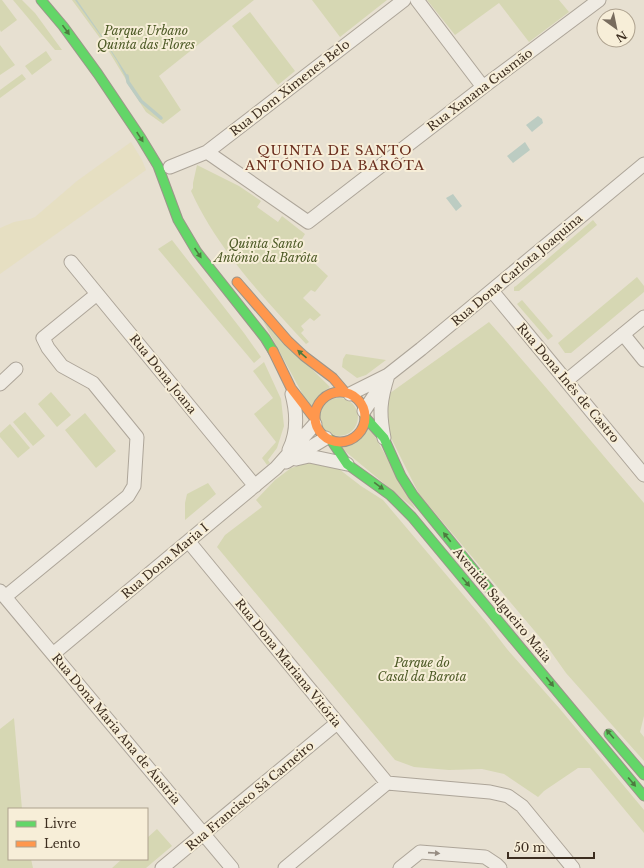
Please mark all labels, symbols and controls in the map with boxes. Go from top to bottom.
north arrow [596,8,636,48]
park label: Parque Urbano Quinta das Flores [97,23,195,52]
one-way arrow [62,25,70,35]
text: N [613,28,630,45]
street label: Rua Dom Ximenes Belo [227,36,353,139]
street label: Rua Xanana Gusmão [424,45,535,134]
one-way arrow [136,132,144,142]
district label: QUINTA DE SANTO ANTÓNIO DA BARÔTA [244,142,425,174]
street label: Rua Dona Carlota Joaquina [448,210,585,329]
park label: Quinta Santo António da Barôta [212,236,318,265]
one-way arrow [194,247,201,258]
street label: Rua Dona Inês de Castro [514,320,623,446]
street label: Rua Dona Joana [127,331,200,417]
one-way arrow [297,349,307,358]
one-way arrow [373,482,384,490]
street label: Rua Dona Maria I [118,520,211,601]
one-way arrow [443,531,451,542]
street label: Avenida Salgueiro Maia [449,544,555,665]
one-way arrow [462,576,471,587]
street label: Rua Dona Mariana Vitória [232,596,345,730]
street label: Rua Dona Maria Ana de Áustria [49,650,185,807]
park label: Parque do Casal da Barota [377,655,467,684]
one-way arrow [545,676,554,687]
one-way arrow [605,729,614,740]
street label: Rua Francisco Sá Carneiro [183,738,317,853]
one-way arrow [628,776,637,787]
legend [8,808,148,860]
text: Livre [44,816,77,831]
scale bar [508,834,594,860]
text: Lento [44,836,80,851]
text: 50 m [514,840,546,855]
one-way arrow [428,850,440,857]

